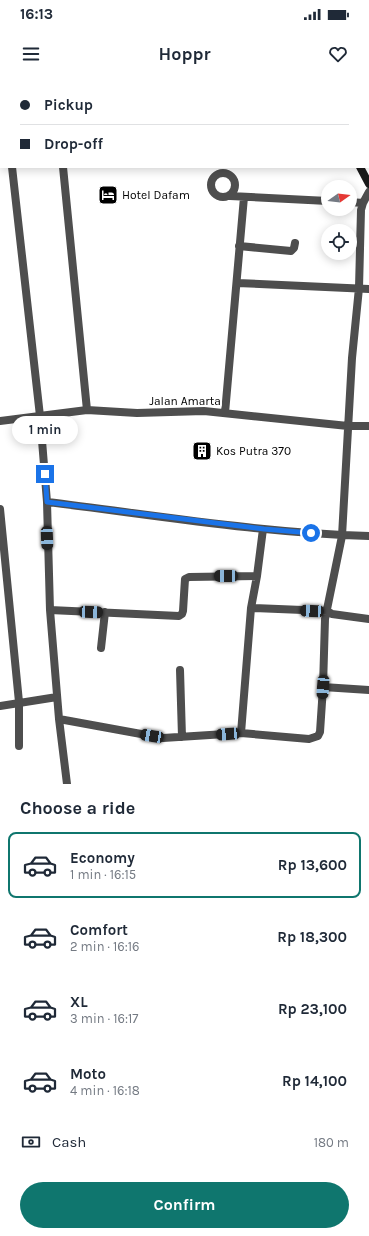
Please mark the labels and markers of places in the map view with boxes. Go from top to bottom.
hotel icon: Hotel Dafam [97,184,119,206]
place label: Hotel Dafam [122,188,190,202]
building icon: Kos Putra 370 [191,440,213,462]
place label: Kos Putra 370 [216,444,291,458]

